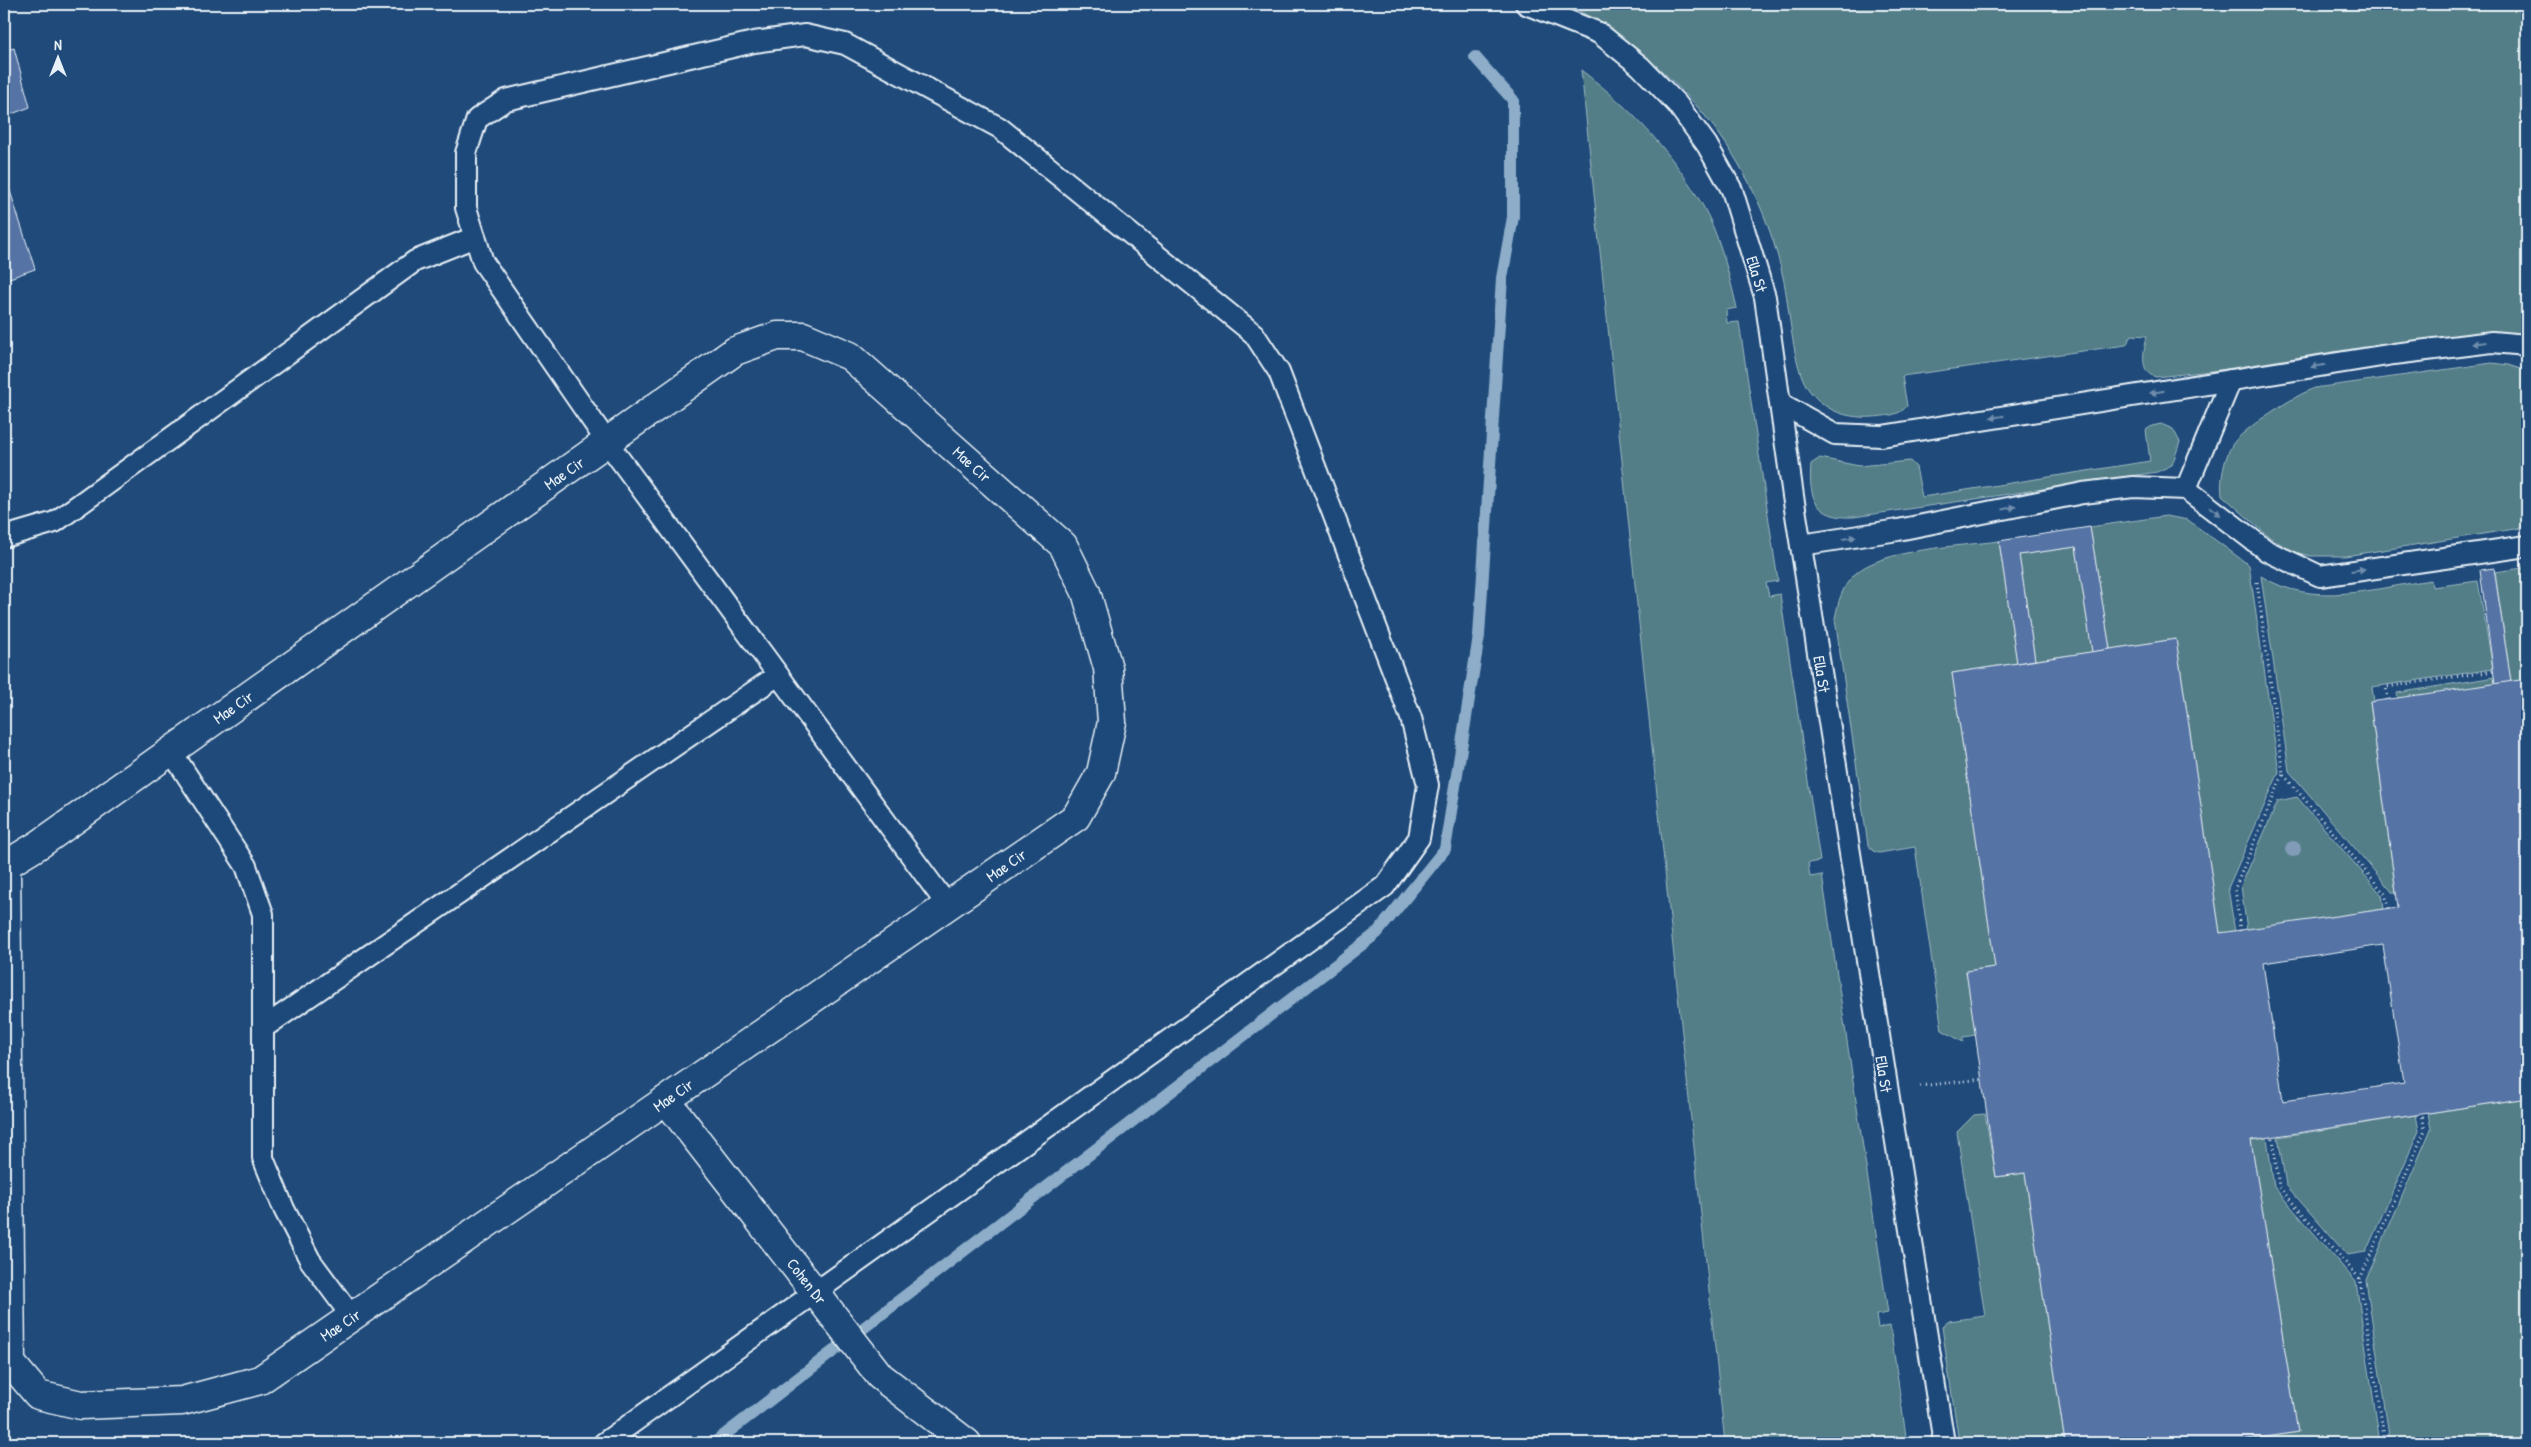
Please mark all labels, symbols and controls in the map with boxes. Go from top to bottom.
north arrow [32,32,82,82]
text: N [54,35,62,54]
street label: Ella St [1741,253,1773,295]
one-way arrow [2470,339,2486,347]
one-way arrow [2310,362,2326,370]
one-way arrow [2149,388,2165,396]
one-way arrow [1989,414,2005,422]
street label: Mae Cir [948,441,996,487]
street label: Mae Cir [540,451,588,495]
one-way arrow [2001,503,2017,511]
one-way arrow [2208,506,2222,516]
one-way arrow [1842,533,1858,541]
one-way arrow [2350,566,2366,574]
street label: Ella St [1808,654,1836,694]
street label: Mae Cir [209,685,257,729]
street label: Mae Cir [982,843,1030,887]
street label: Ella St [1870,1054,1898,1094]
street label: Mae Cir [649,1073,697,1117]
street label: Cohen Dr [782,1253,832,1309]
street label: Mae Cir [315,1303,365,1347]

